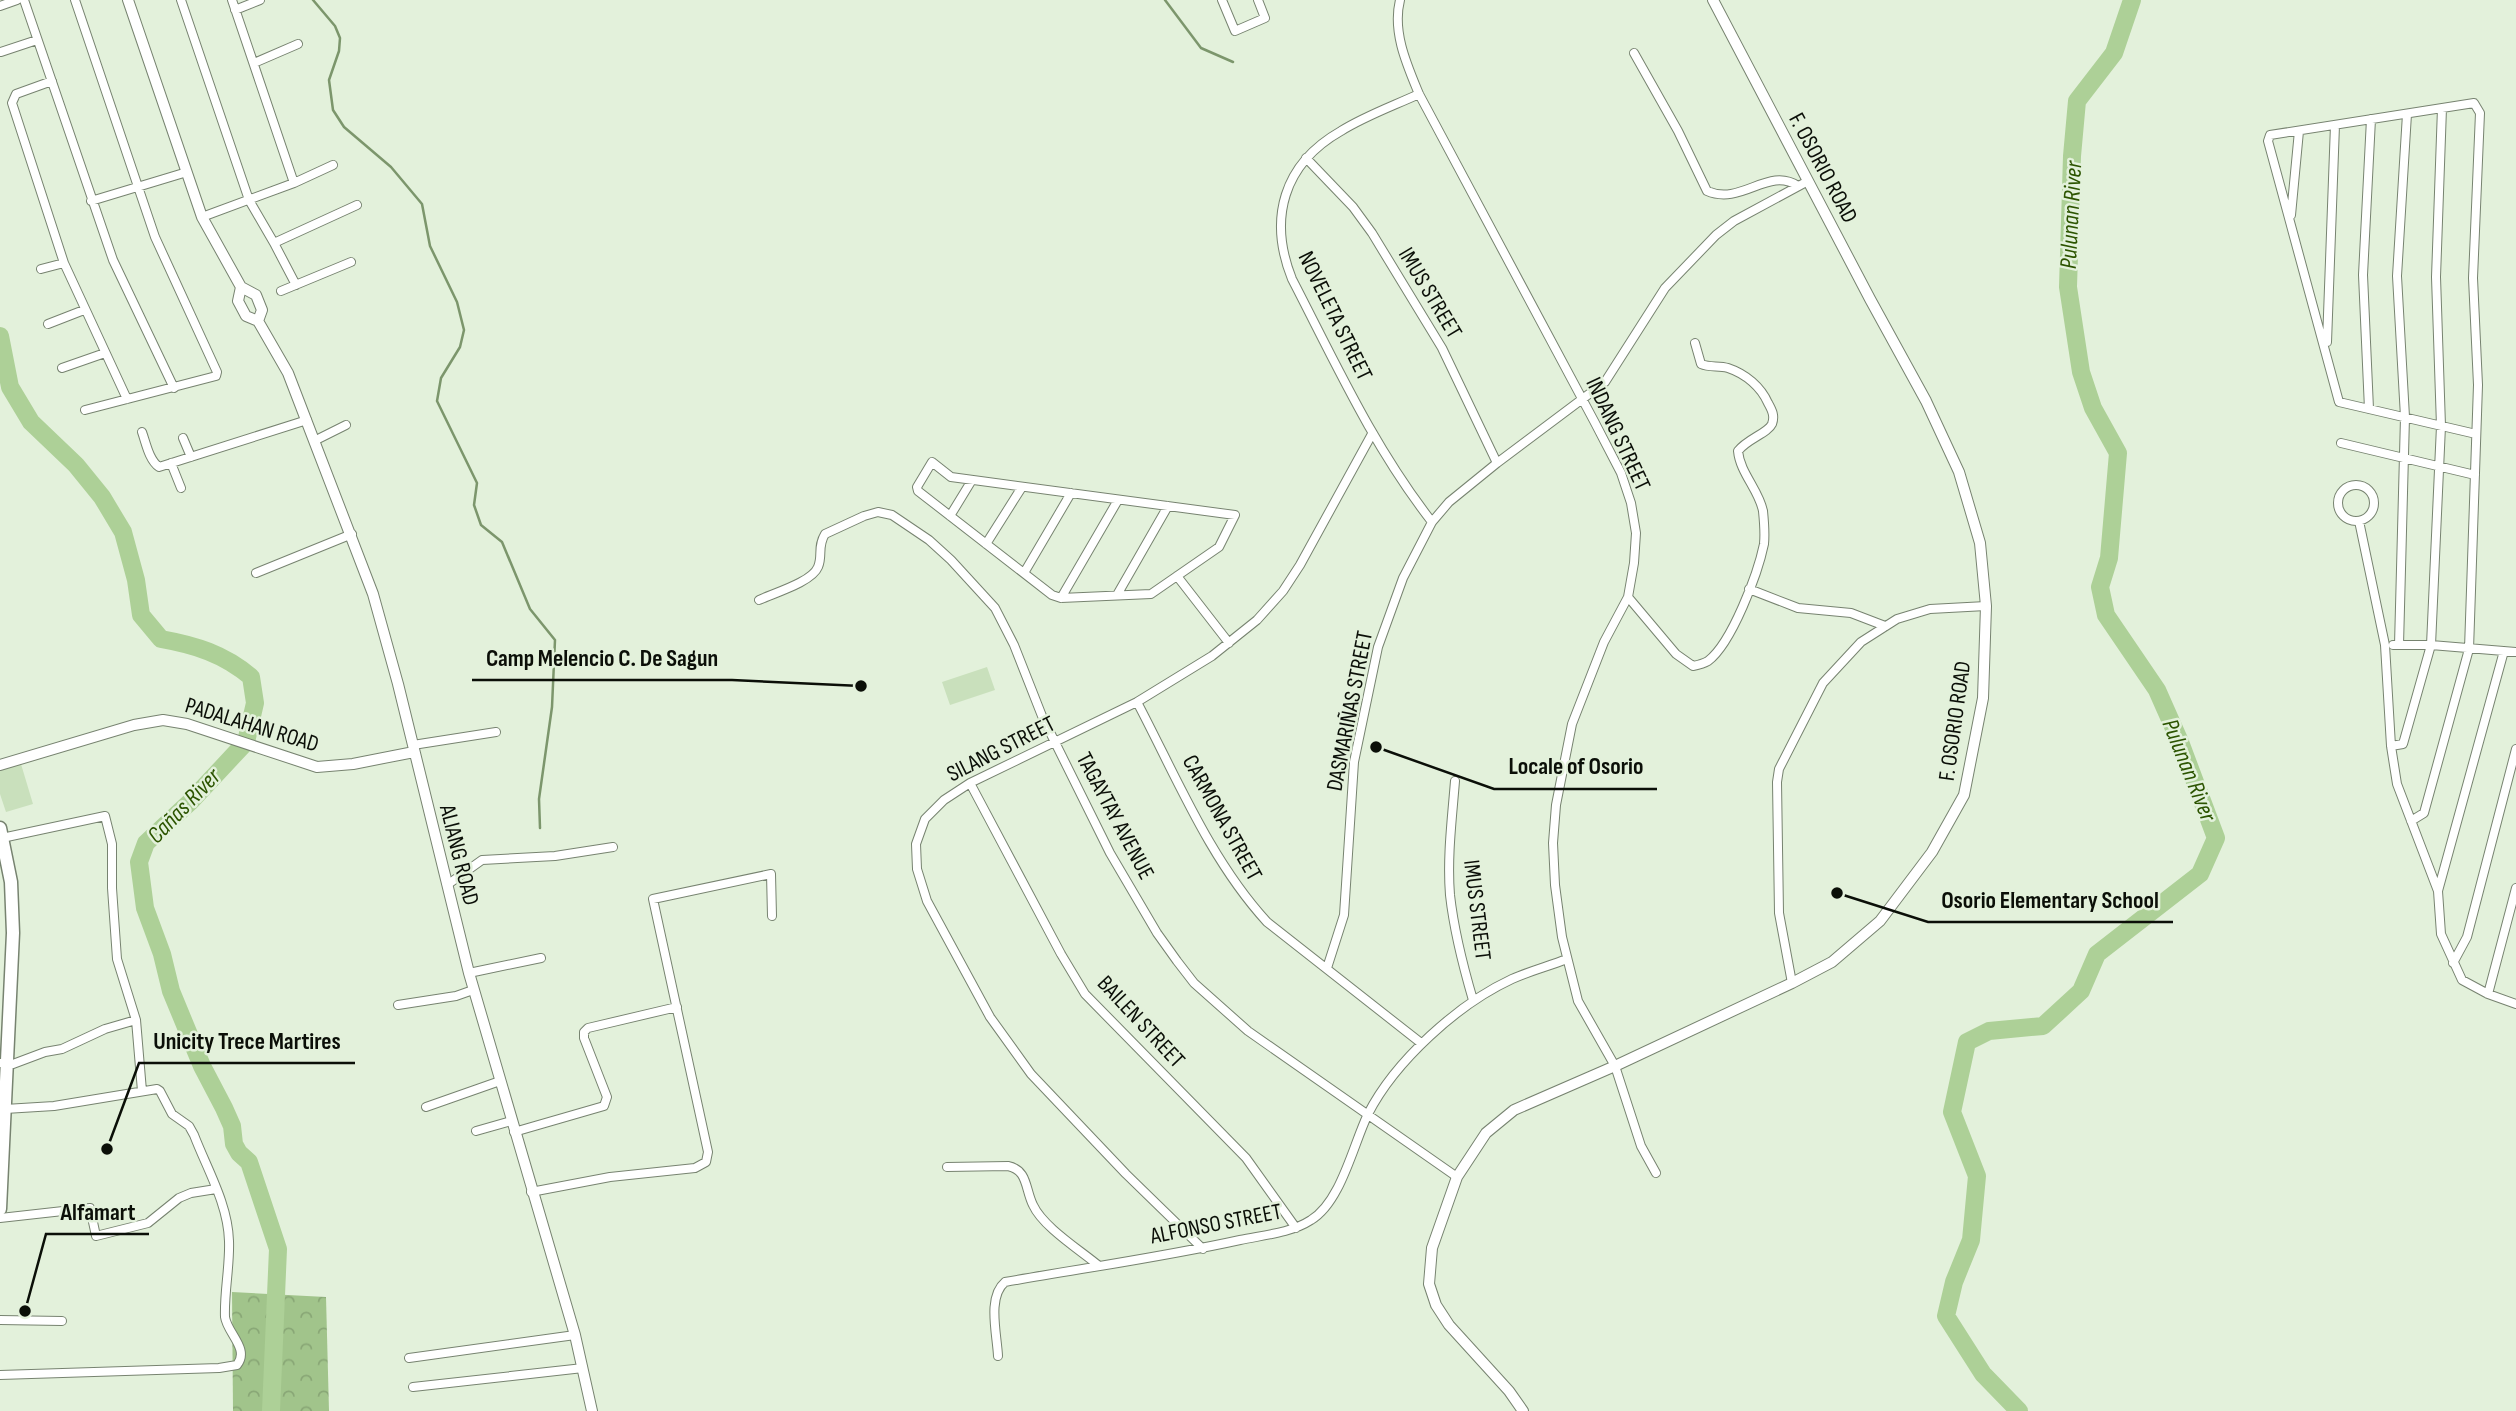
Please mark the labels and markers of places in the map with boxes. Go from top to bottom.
callout: Camp Melencio C. De Sagun [472,635,732,680]
callout: Locale of Osorio [1494,744,1657,789]
callout: Osorio Elementary School [1928,877,2173,922]
callout: Unicity Trece Martires [139,1018,355,1063]
callout: Alfamart [46,1189,149,1234]

